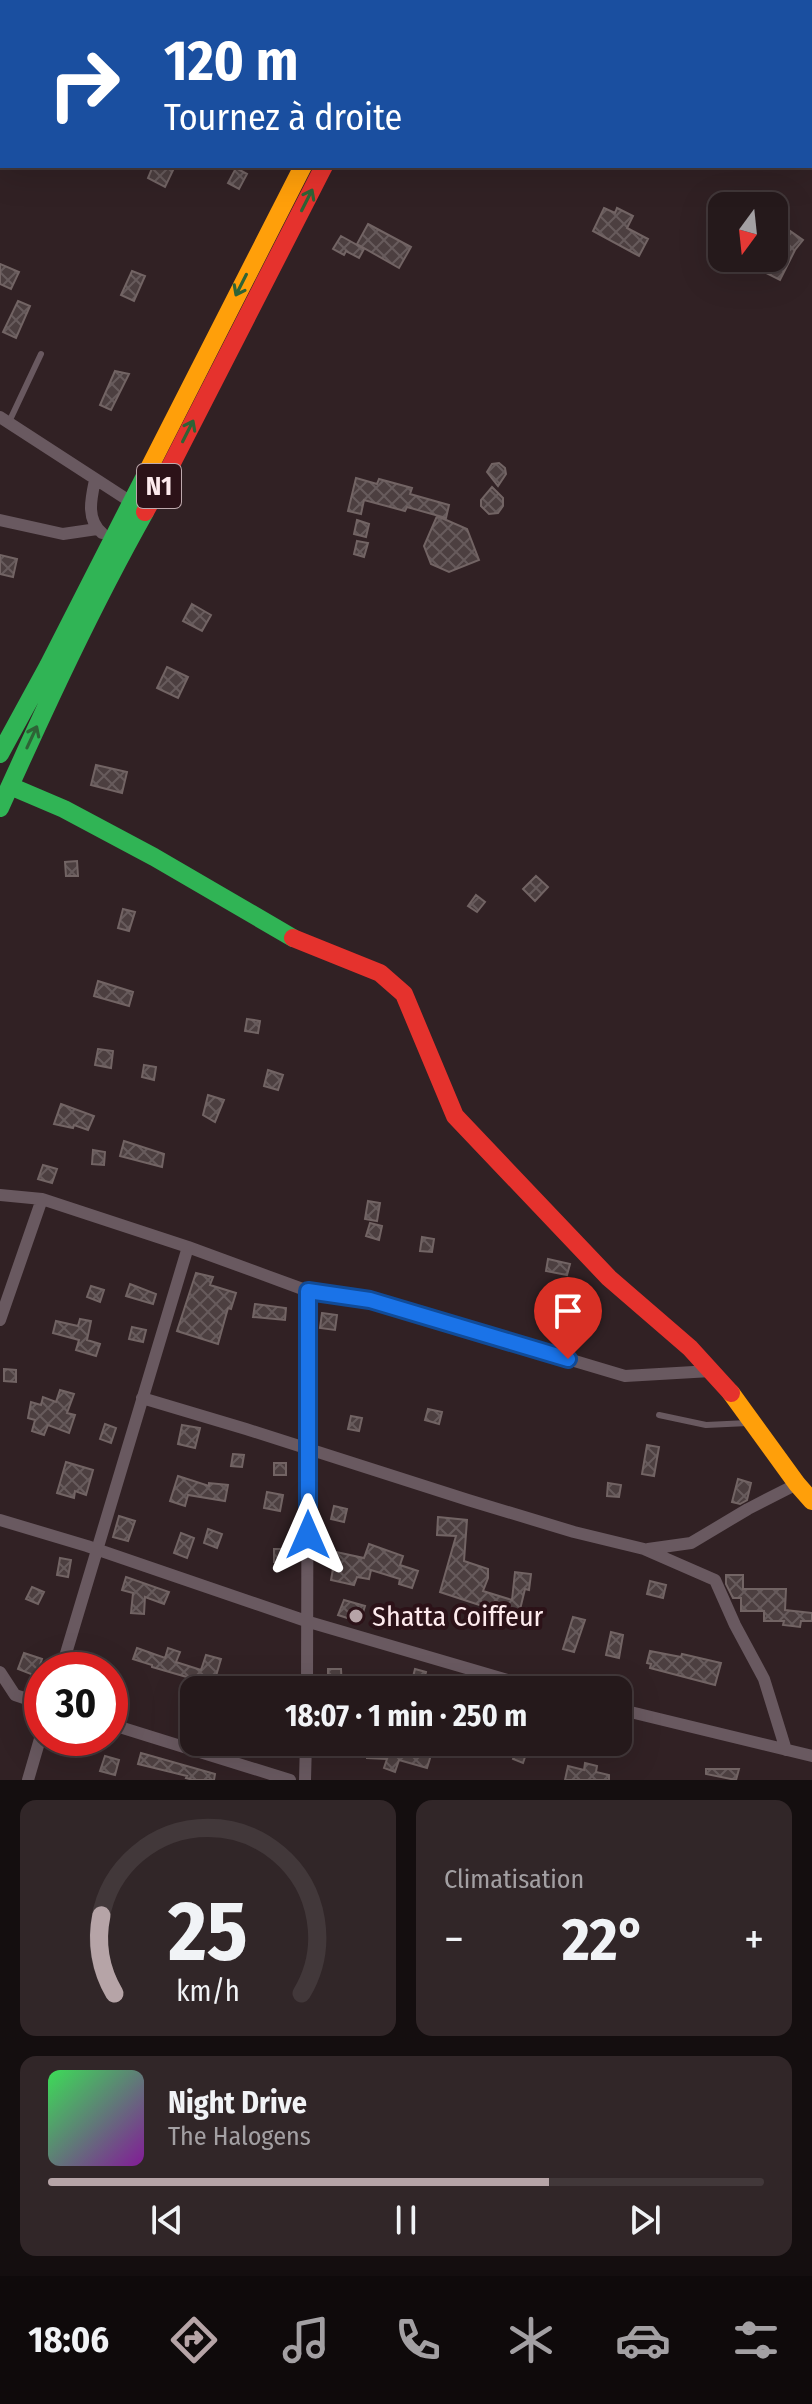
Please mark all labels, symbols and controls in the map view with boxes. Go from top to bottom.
text: 120 m [164,28,299,95]
icon: right [32,32,136,136]
text: Tournez à droite [164,96,402,140]
one-way arrow [299,188,315,212]
north arrow [708,192,788,272]
map controls [708,192,788,272]
one-way arrow [233,273,249,297]
one-way arrow [181,420,197,444]
road number: N1 [137,464,181,508]
one-way arrow [25,726,40,750]
pin [534,1277,602,1359]
icon: arrive [546,1289,590,1333]
position arrow [266,1493,350,1577]
place label: Shatta Coiffeur [372,1600,544,1633]
marker: Shatta Coiffeur [347,1607,365,1625]
speed limit sign: 30 [24,1652,128,1756]
text: 18:07 · 1 min · 250 m [285,1698,527,1734]
text: Climatisation [444,1864,584,1895]
text: 25 [167,1882,248,1982]
text: 22° [562,1904,646,1976]
text: − [444,1913,464,1966]
text: + [744,1913,764,1966]
text: km/h [176,1974,240,2009]
text: Night Drive [168,2085,307,2121]
text: The Halogens [168,2121,311,2152]
icon: previous [145,2198,189,2242]
icon: pause [384,2198,428,2242]
icon: next [623,2198,667,2242]
icon: directions [166,2312,222,2368]
icon: music [278,2312,334,2368]
icon: phone [390,2312,446,2368]
icon: climate [503,2312,559,2368]
icon: car [615,2312,671,2368]
icon: filters [728,2312,784,2368]
text: 18:06 [28,2318,109,2362]

